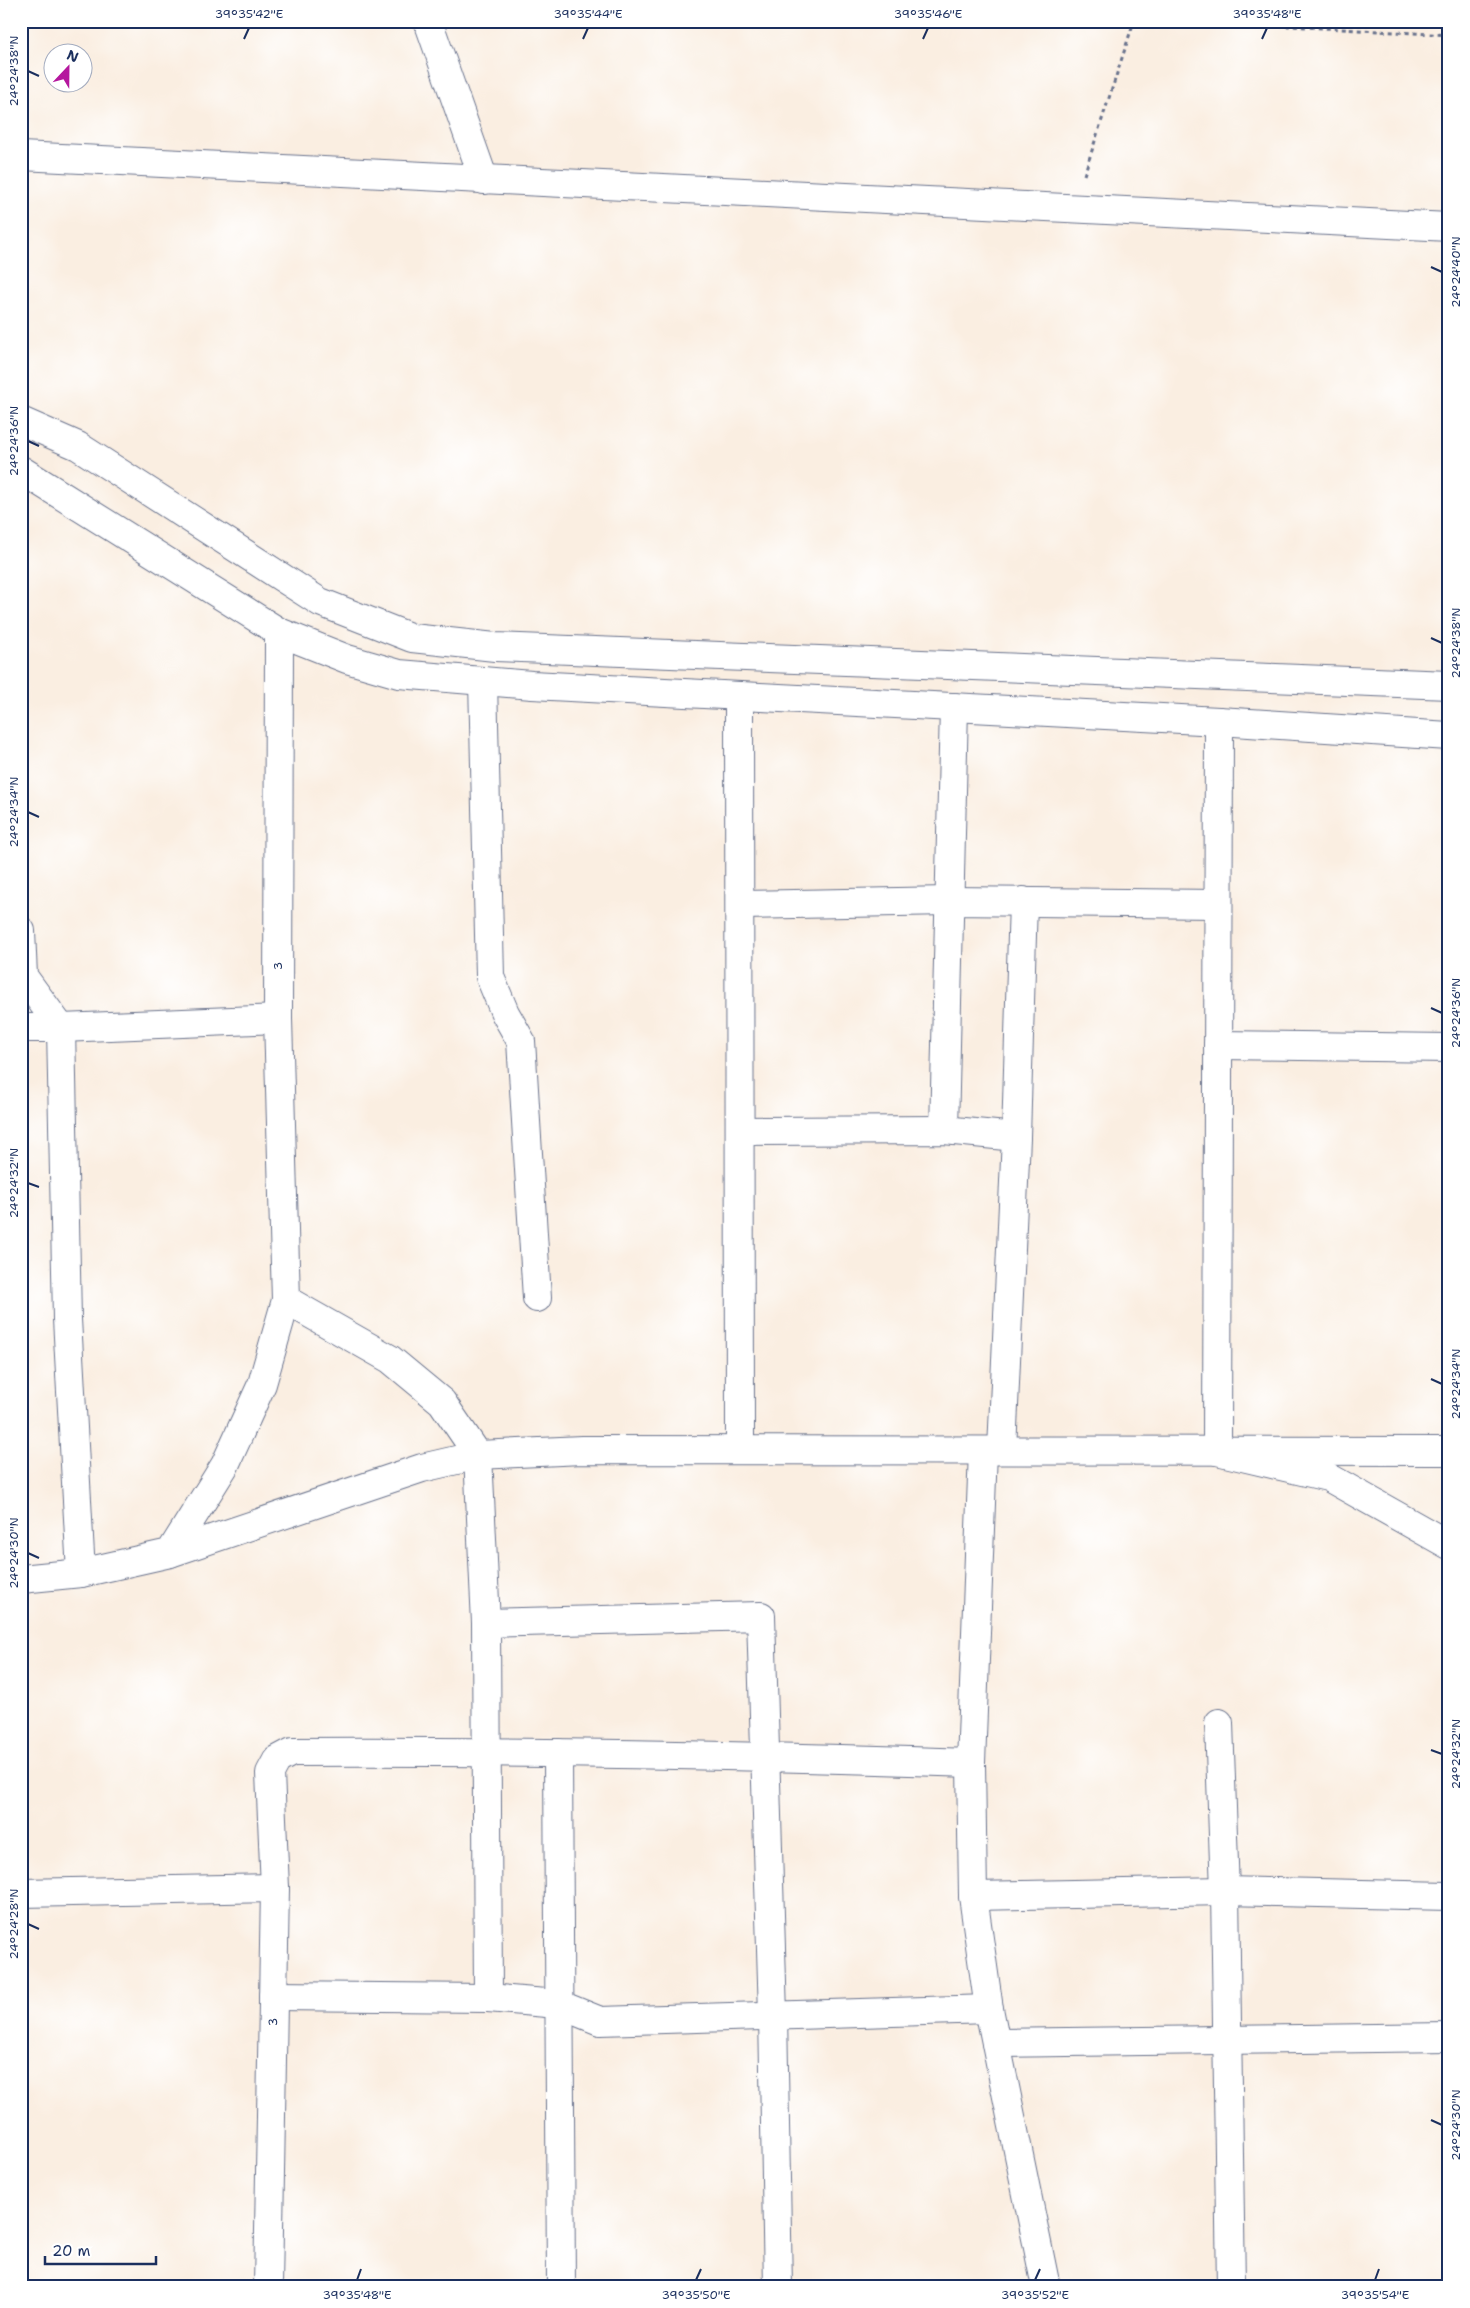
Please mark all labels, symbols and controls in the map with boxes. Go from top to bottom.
text: 39°35'42"E [215,6,283,22]
text: 39°35'44"E [554,6,622,22]
text: 39°35'46"E [894,6,962,22]
text: 39°35'48"E [1233,6,1301,22]
text: 24°24'38"N [6,35,22,107]
north arrow [42,42,92,92]
text: N [64,46,81,66]
text: 24°24'40"N [1448,236,1464,308]
text: 24°24'36"N [6,406,22,476]
text: 24°24'38"N [1448,607,1464,679]
text: 24°24'34"N [6,777,22,847]
street label: 3 [270,962,286,970]
text: 24°24'36"N [1448,978,1464,1048]
text: 24°24'32"N [6,1148,22,1218]
text: 24°24'34"N [1448,1349,1464,1419]
text: 24°24'30"N [6,1517,22,1589]
text: 24°24'32"N [1448,1719,1464,1789]
text: 24°24'28"N [6,1889,22,1959]
street label: 3 [265,2018,281,2026]
text: 24°24'30"N [1448,2089,1464,2161]
scale bar [45,2233,156,2265]
text: 20 m [52,2241,91,2261]
text: 39°35'48"E [323,2287,391,2303]
text: 39°35'50"E [662,2287,730,2303]
text: 39°35'52"E [1001,2287,1069,2303]
text: 39°35'54"E [1341,2287,1409,2303]

